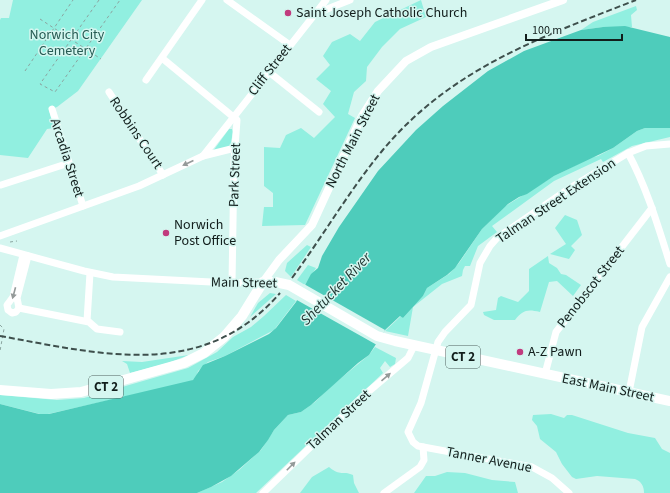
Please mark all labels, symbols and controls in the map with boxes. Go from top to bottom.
place label: Saint Joseph Catholic Church [296,3,467,23]
marker: Saint Joseph Catholic Church [283,8,293,18]
scale bar [526,16,622,42]
text: 100 m [532,22,562,39]
park label: Norwich City Cemetery [30,25,105,61]
street label: Cliff Street [243,40,297,100]
street label: North Main Street [321,90,385,191]
street label: Robbins Court [104,93,168,173]
street label: Arcadia Street [45,116,89,200]
street label: Park Street [224,142,246,207]
street label: Talman Street Extension [492,153,620,249]
one-way arrow [183,160,194,166]
place label: Norwich Post Office [174,215,236,251]
marker: Norwich Post Office [161,228,171,238]
street label: Penobscot Street [553,241,630,332]
water label: Shetucket River [296,247,377,330]
street label: Main Street [211,272,278,294]
one-way arrow [10,286,16,299]
place label: A-Z Pawn [528,342,582,362]
road number: CT 2 [446,346,480,368]
marker: A-Z Pawn [515,347,525,357]
street label: East Main Street [560,368,656,408]
one-way arrow [381,372,391,381]
road number: CT 2 [89,376,123,398]
street label: Talman Street [302,385,376,455]
street label: Tanner Avenue [445,442,533,478]
one-way arrow [286,461,296,471]

